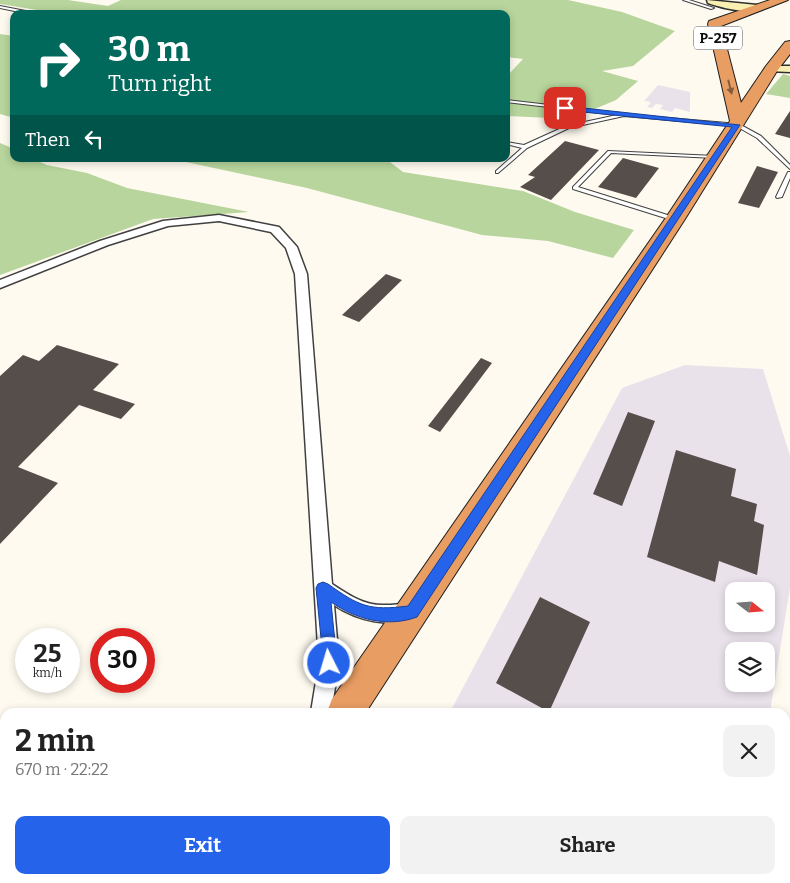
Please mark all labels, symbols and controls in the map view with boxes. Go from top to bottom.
road number: Р-257 [694,26,742,49]
text: 30 m [108,28,190,70]
icon: right [25,30,90,95]
text: Turn right [108,70,211,97]
one-way arrow [726,79,734,94]
pin [544,87,586,129]
icon: arrive [551,94,579,122]
icon: left [80,125,108,153]
text: Then [25,128,70,151]
north arrow [725,582,775,632]
map controls [725,582,775,692]
speed limit sign: 30 [90,628,155,693]
position arrow [302,636,354,688]
text: 25 [34,639,61,669]
button: layers [725,642,775,692]
text: km/h [33,666,62,680]
text: 2 min [15,723,95,759]
button: close [723,725,775,777]
text: 670 m · 22:22 [15,760,109,779]
button: Exit [15,816,390,874]
button: Share [400,816,775,874]

